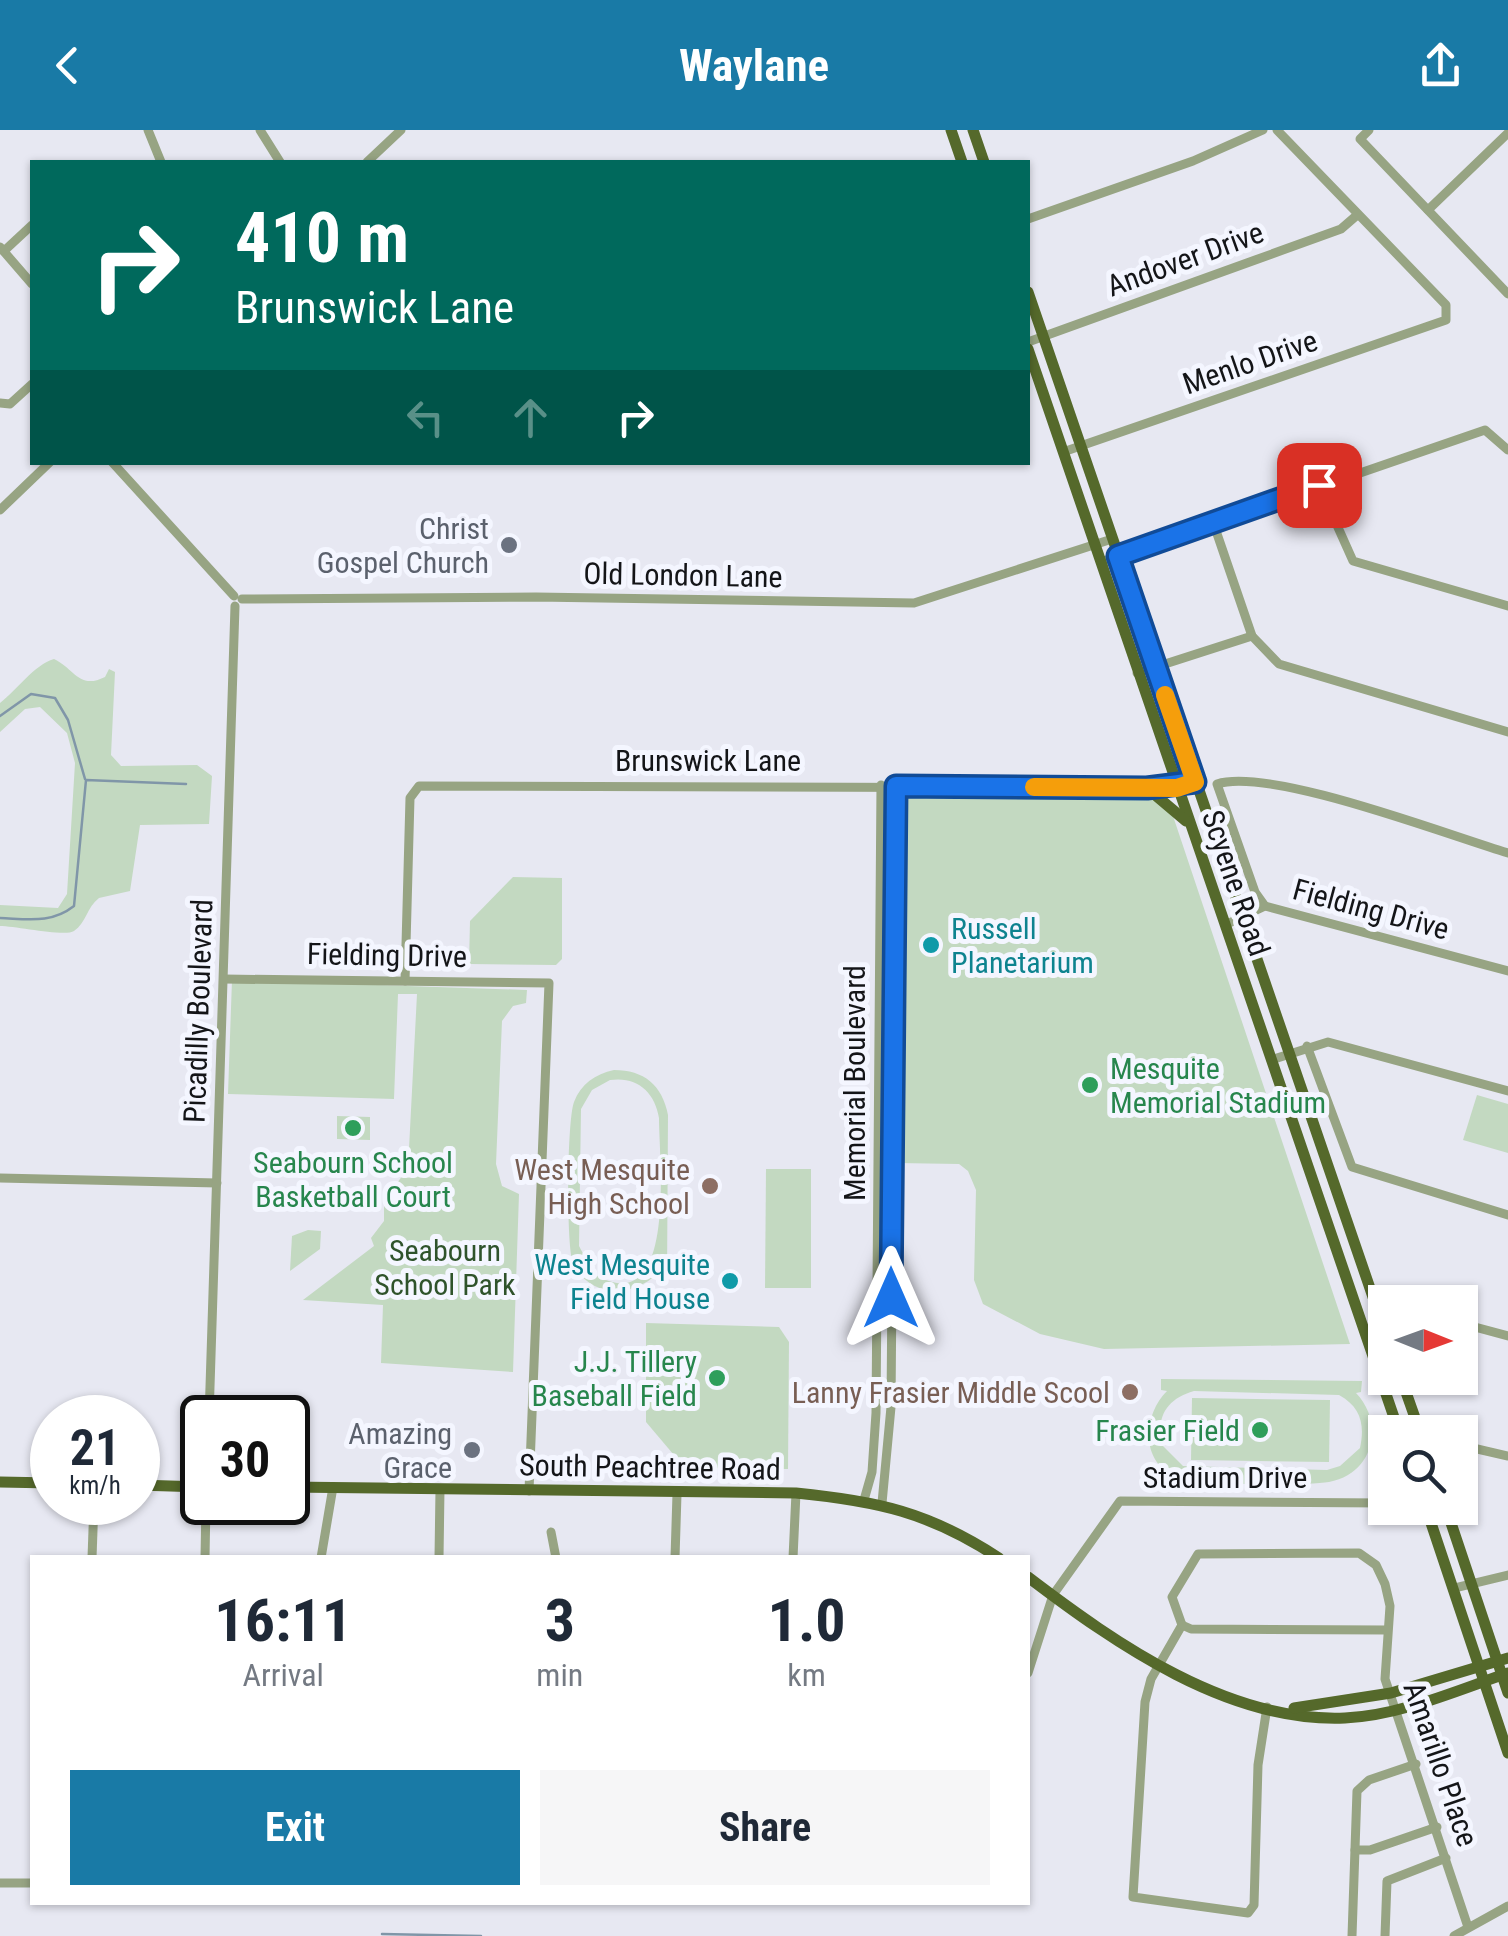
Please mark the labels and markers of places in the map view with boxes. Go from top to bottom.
pin [1277,443,1362,528]
place label: Christ Gospel Church [317,511,489,580]
marker: Christ Gospel Church [498,534,520,556]
place label: Russell Planetarium [951,911,1094,980]
marker: Russell Planetarium [920,934,942,956]
place label: Mesquite Memorial Stadium [1110,1051,1326,1120]
marker: Mesquite Memorial Stadium [1079,1074,1101,1096]
marker: Seabourn School Basketball Court [342,1117,364,1139]
place label: Seabourn School Basketball Court [253,1145,453,1214]
place label: West Mesquite High School [514,1152,690,1221]
marker: West Mesquite High School [699,1175,721,1197]
place label: West Mesquite Field House [534,1247,710,1316]
marker: West Mesquite Field House [719,1270,741,1292]
place label: J.J. Tillery Baseball Field [532,1344,697,1413]
marker: J.J. Tillery Baseball Field [706,1367,728,1389]
place label: Lanny Frasier Middle Scool [792,1375,1110,1410]
marker: Lanny Frasier Middle Scool [1119,1381,1141,1403]
place label: Frasier Field [1095,1413,1240,1448]
place label: Amazing Grace [348,1416,452,1485]
marker: Frasier Field [1249,1419,1271,1441]
marker: Amazing Grace [461,1439,483,1461]

